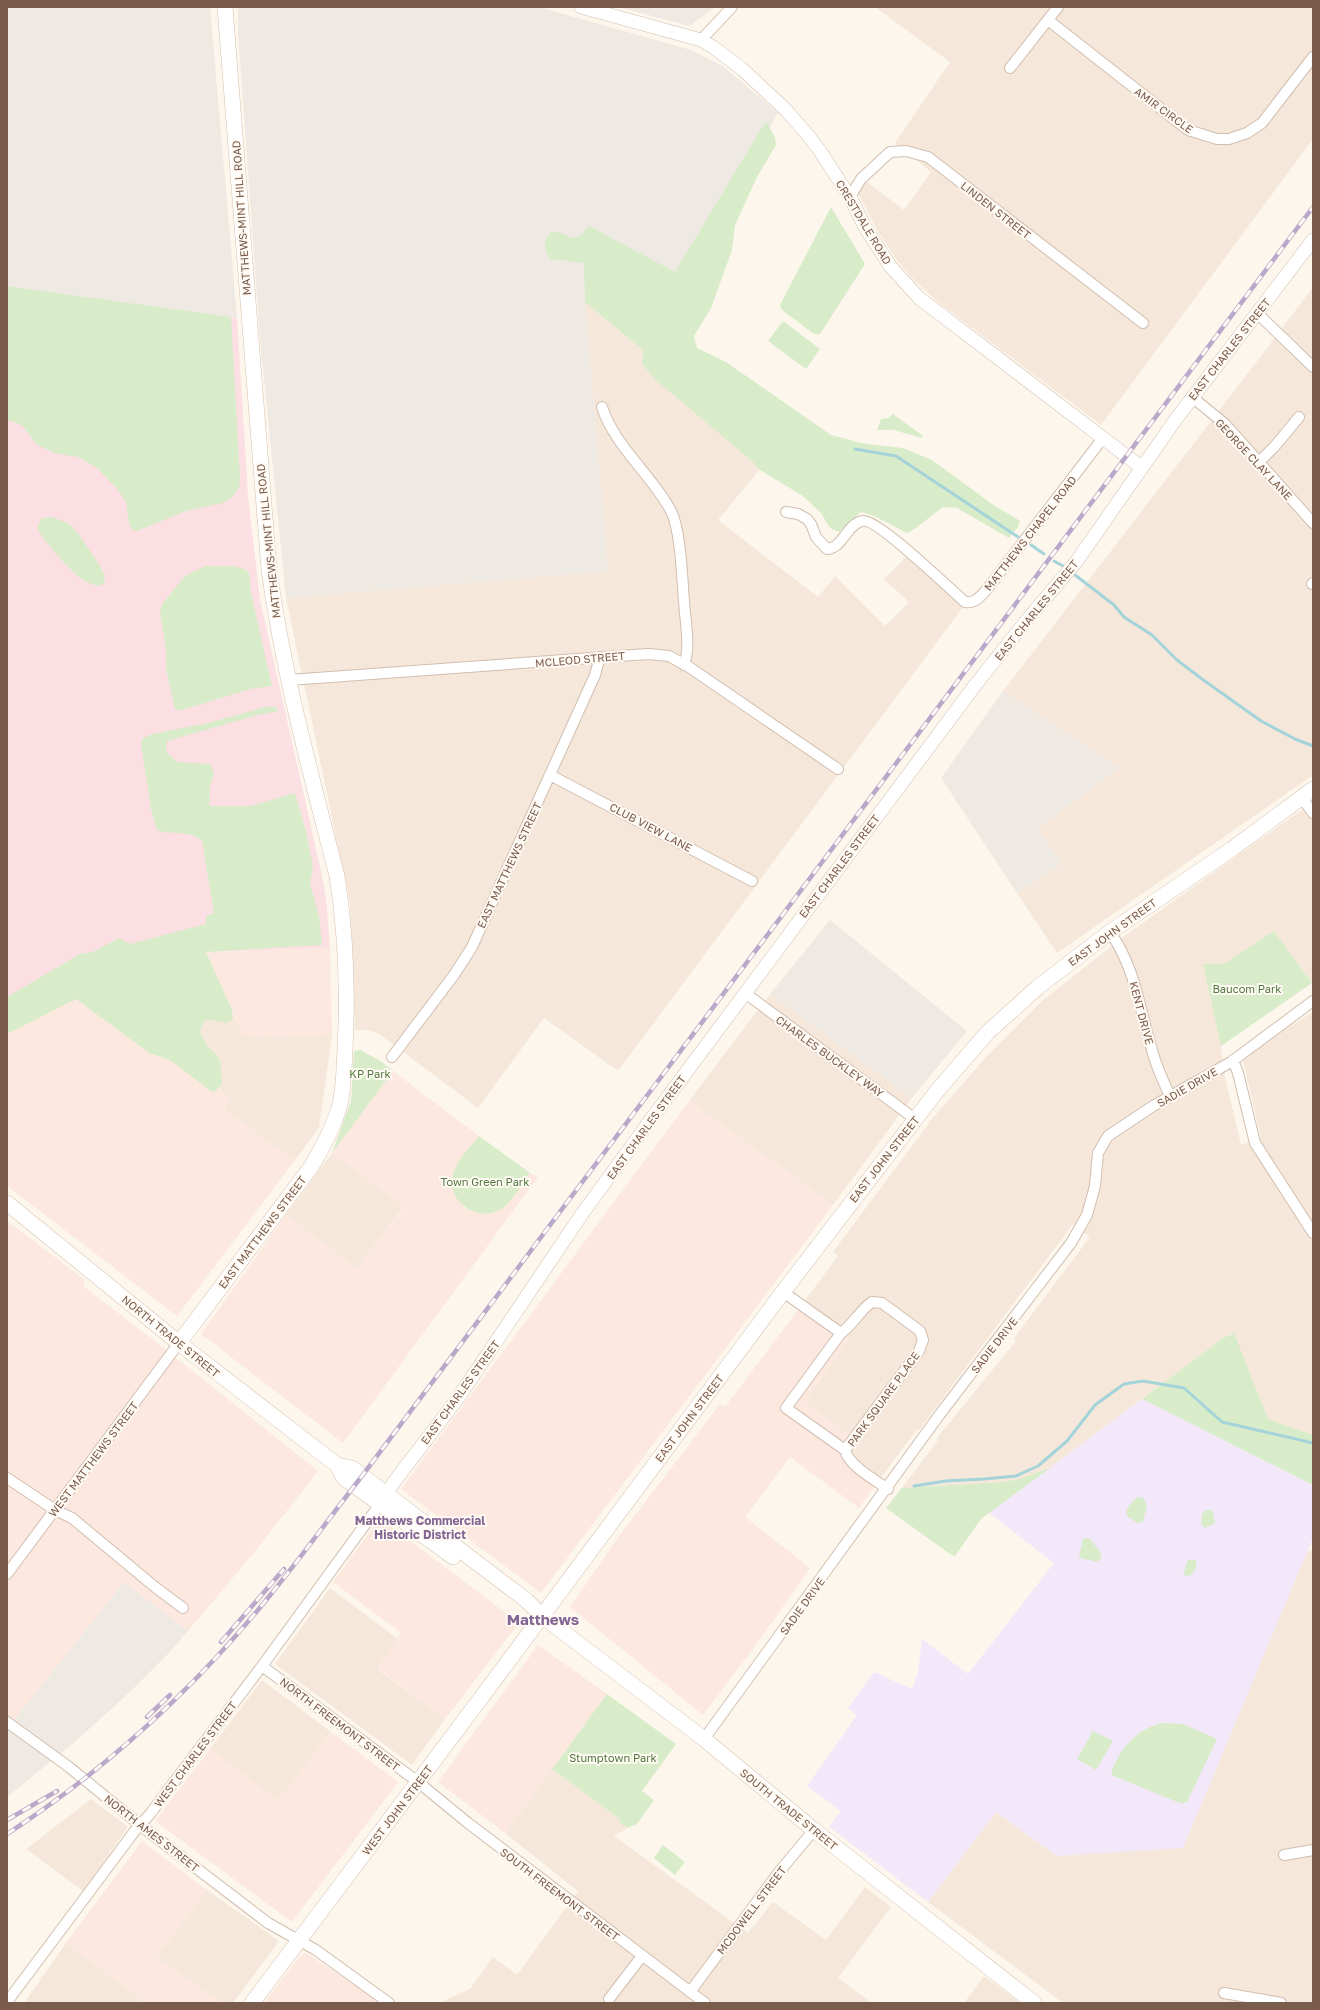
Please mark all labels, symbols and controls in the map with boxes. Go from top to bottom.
street label: AMIR CIRCLE [1132,84,1196,136]
street label: MATTHEWS-MINT HILL ROAD [229,140,253,296]
street label: CRESTDALE ROAD [834,177,895,267]
street label: LINDEN STREET [958,179,1034,241]
street label: EAST CHARLES STREET [1185,295,1273,402]
street label: GEORGE CLAY LANE [1213,416,1295,503]
street label: MATTHEWS-MINT HILL ROAD [253,463,283,619]
street label: MATTHEWS CHAPEL ROAD [981,473,1079,593]
street label: EAST CHARLES STREET [991,557,1081,663]
street label: MCLEOD STREET [535,649,626,669]
street label: EAST MATTHEWS STREET [474,800,544,930]
street label: CLUB VIEW LANE [608,800,695,854]
street label: EAST CHARLES STREET [796,812,882,920]
street label: EAST JOHN STREET [1065,896,1159,968]
street label: KENT DRIVE [1127,980,1157,1046]
park label: Baucom Park [1212,982,1282,995]
street label: CHARLES BUCKLEY WAY [774,1013,886,1099]
street label: SADIE DRIVE [1154,1064,1220,1110]
park label: KP Park [349,1067,391,1080]
street label: EAST CHARLES STREET [604,1072,688,1182]
street label: EAST JOHN STREET [846,1113,922,1205]
street label: EAST MATTHEWS STREET [215,1173,309,1291]
park label: Town Green Park [441,1175,529,1188]
street label: NORTH TRADE STREET [119,1292,223,1380]
street label: SADIE DRIVE [968,1314,1020,1376]
street label: EAST CHARLES STREET [418,1337,502,1447]
street label: PARK SQUARE PLACE [844,1349,922,1449]
street label: EAST JOHN STREET [652,1372,726,1464]
street label: WEST MATTHEWS STREET [45,1399,141,1519]
district label: Matthews Commercial Historic District [355,1513,485,1542]
street label: SADIE DRIVE [777,1575,827,1637]
district label: Matthews [507,1610,579,1628]
street label: NORTH FREEMONT STREET [278,1675,402,1773]
street label: WEST CHARLES STREET [151,1699,239,1809]
park label: Stumptown Park [569,1751,657,1764]
street label: WEST JOHN STREET [359,1762,435,1857]
street label: SOUTH TRADE STREET [738,1766,840,1852]
street label: NORTH AMES STREET [102,1792,202,1874]
street label: SOUTH FREEMONT STREET [498,1845,622,1943]
street label: MCDOWELL STREET [714,1863,788,1957]

